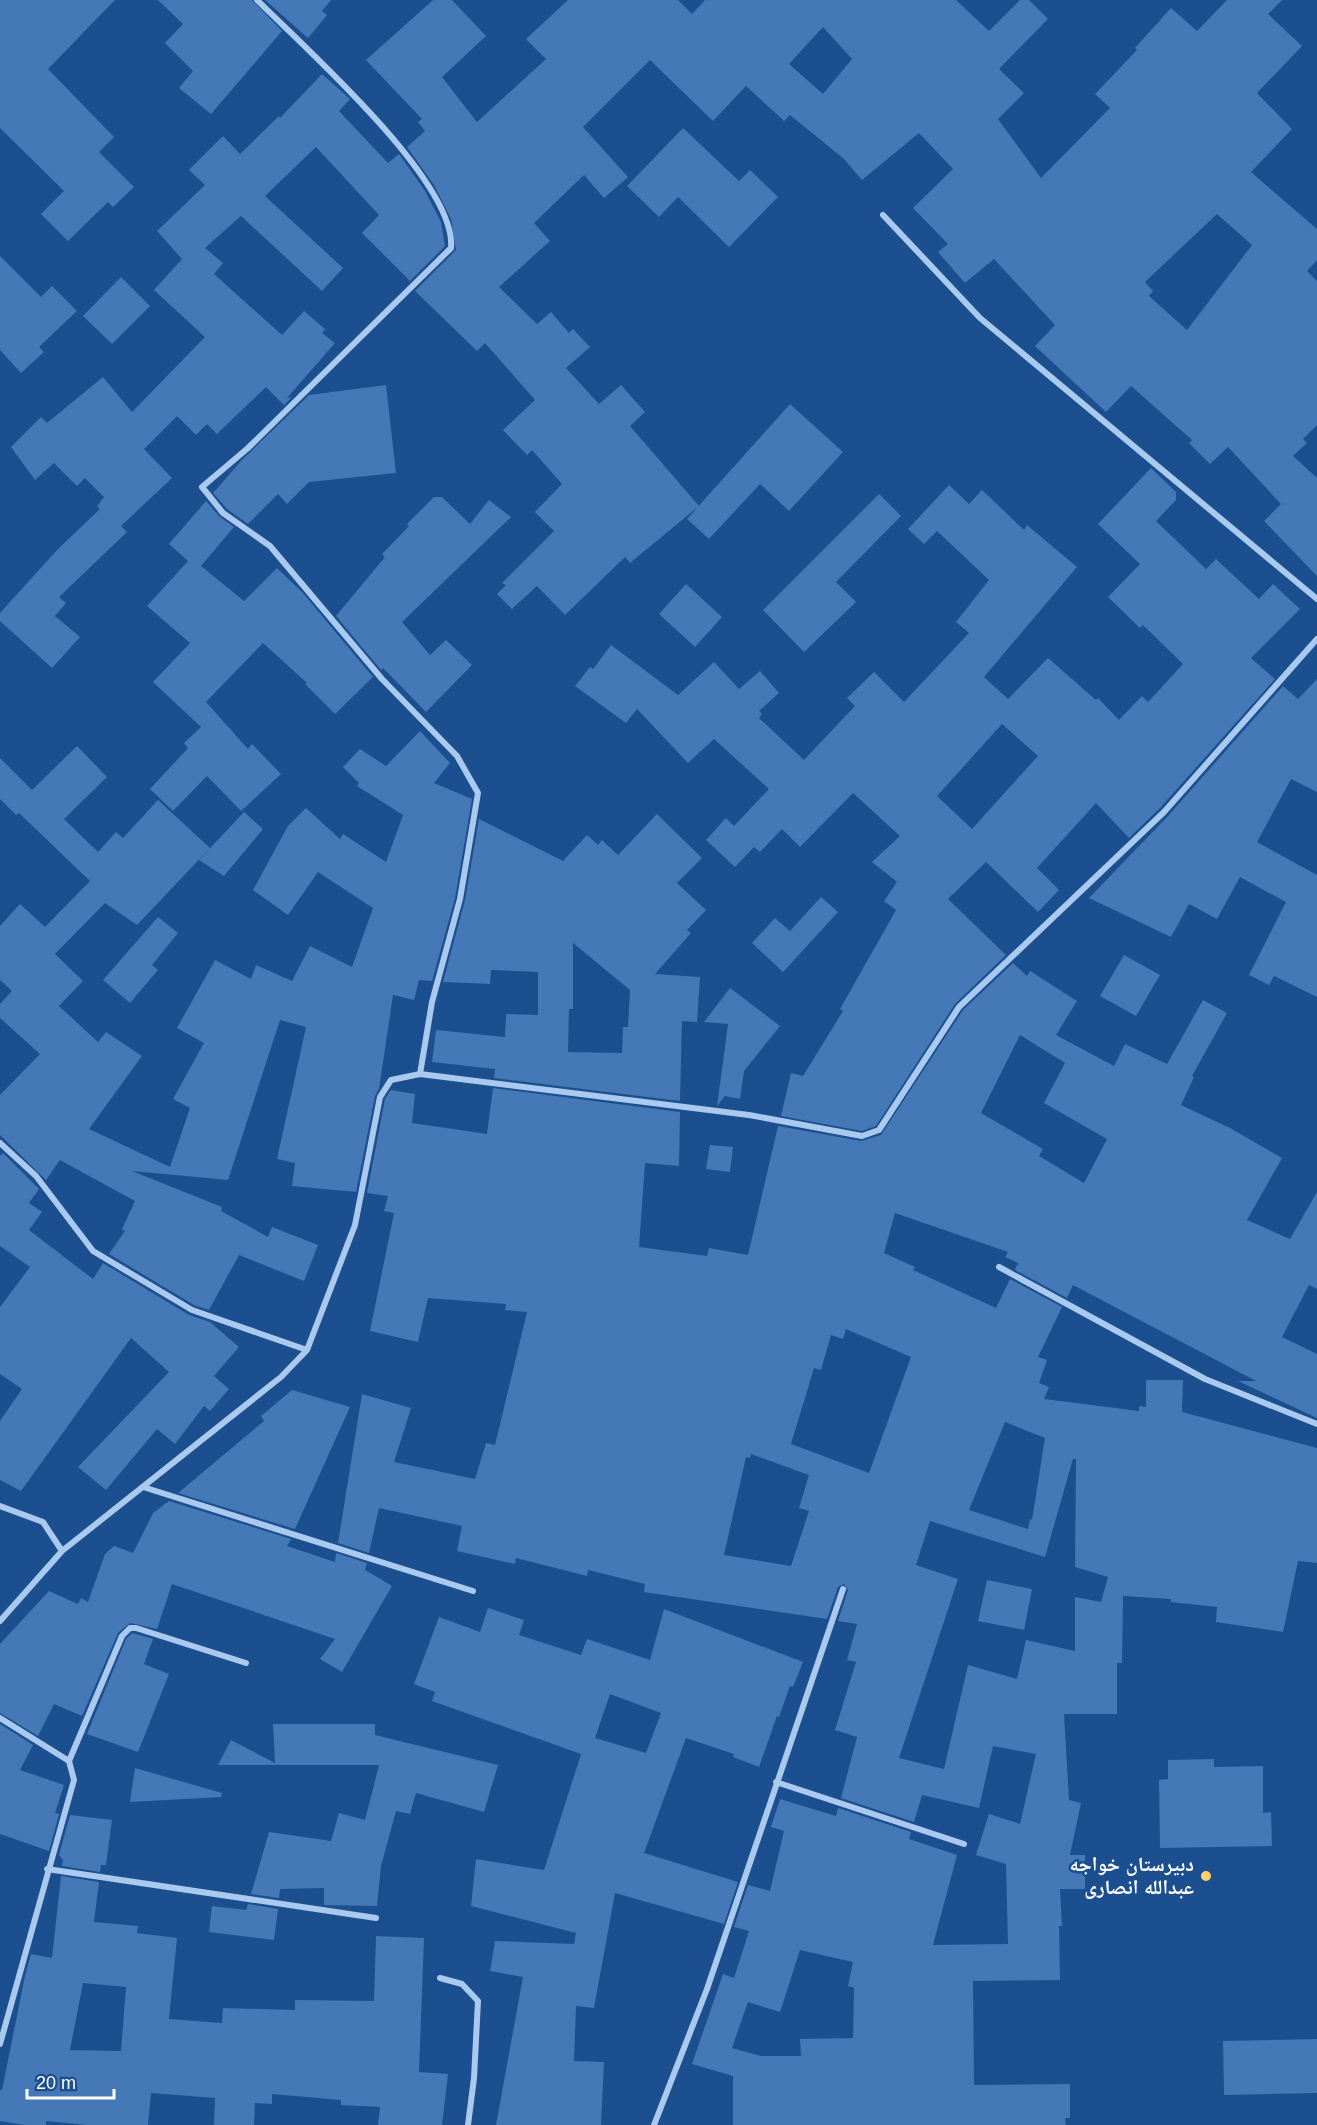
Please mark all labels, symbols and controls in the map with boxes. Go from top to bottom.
place label: دبیرستان خواجه عبدالله انصاری [1069,1853,1194,1899]
marker: دبیرستان خواجه عبدالله انصاری [1199,1869,1213,1883]
scale bar [27,2062,114,2100]
text: 20 m [36,2073,76,2093]

